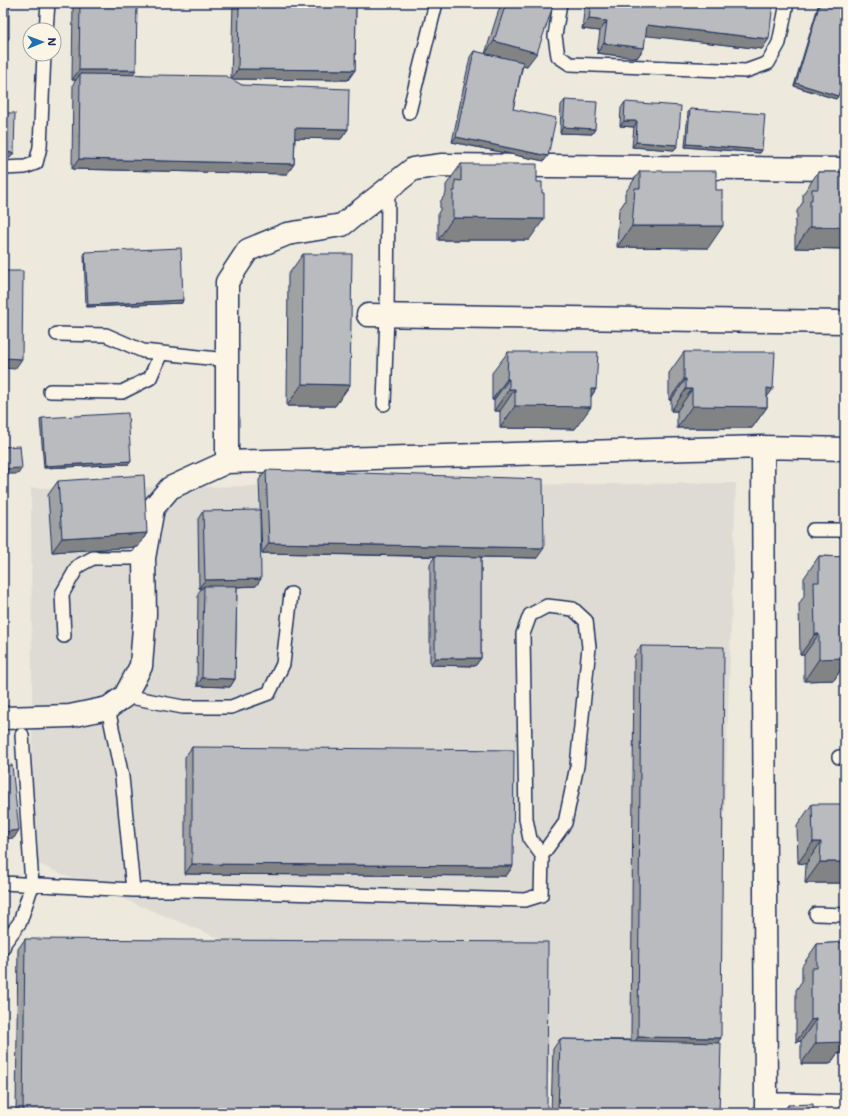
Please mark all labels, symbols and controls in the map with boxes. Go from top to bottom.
north arrow [22,22,62,62]
text: N [44,37,59,47]

